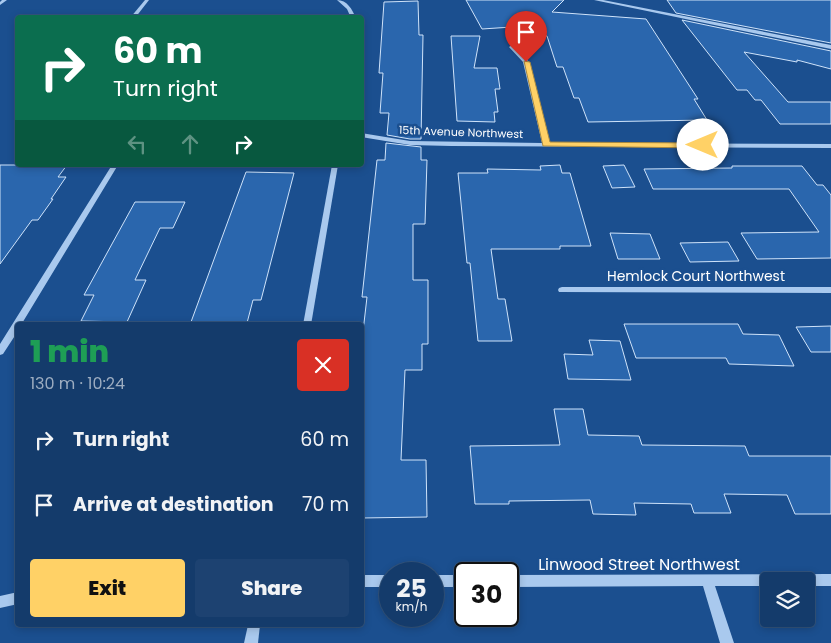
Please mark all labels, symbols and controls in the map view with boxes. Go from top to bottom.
pin [505,11,547,62]
icon: arrive [512,18,540,46]
text: 60 m [113,26,203,75]
icon: right [30,35,95,100]
text: Turn right [113,73,218,104]
position arrow [676,118,728,170]
street label: 15th Avenue Northwest [399,122,523,142]
icon: left [123,130,151,158]
icon: ahead [176,130,204,158]
icon: right [229,130,257,158]
street label: Hemlock Court Northwest [607,266,785,286]
text: 1 min [30,330,109,373]
button: close [297,339,349,391]
text: 130 m · 10:24 [30,372,125,395]
icon: right [30,426,58,454]
text: Turn right [73,426,169,453]
text: 60 m [300,426,349,453]
icon: arrive [30,491,58,519]
text: Arrive at destination [73,491,274,518]
text: 70 m [302,491,349,518]
street label: Linwood Street Northwest [538,553,740,576]
button: Exit [30,559,185,617]
button: Share [195,559,349,617]
speed limit sign: 30 [454,562,519,627]
text: 25 [396,571,427,606]
map controls [760,572,815,627]
button: layers [760,572,815,627]
text: km/h [396,598,427,615]

